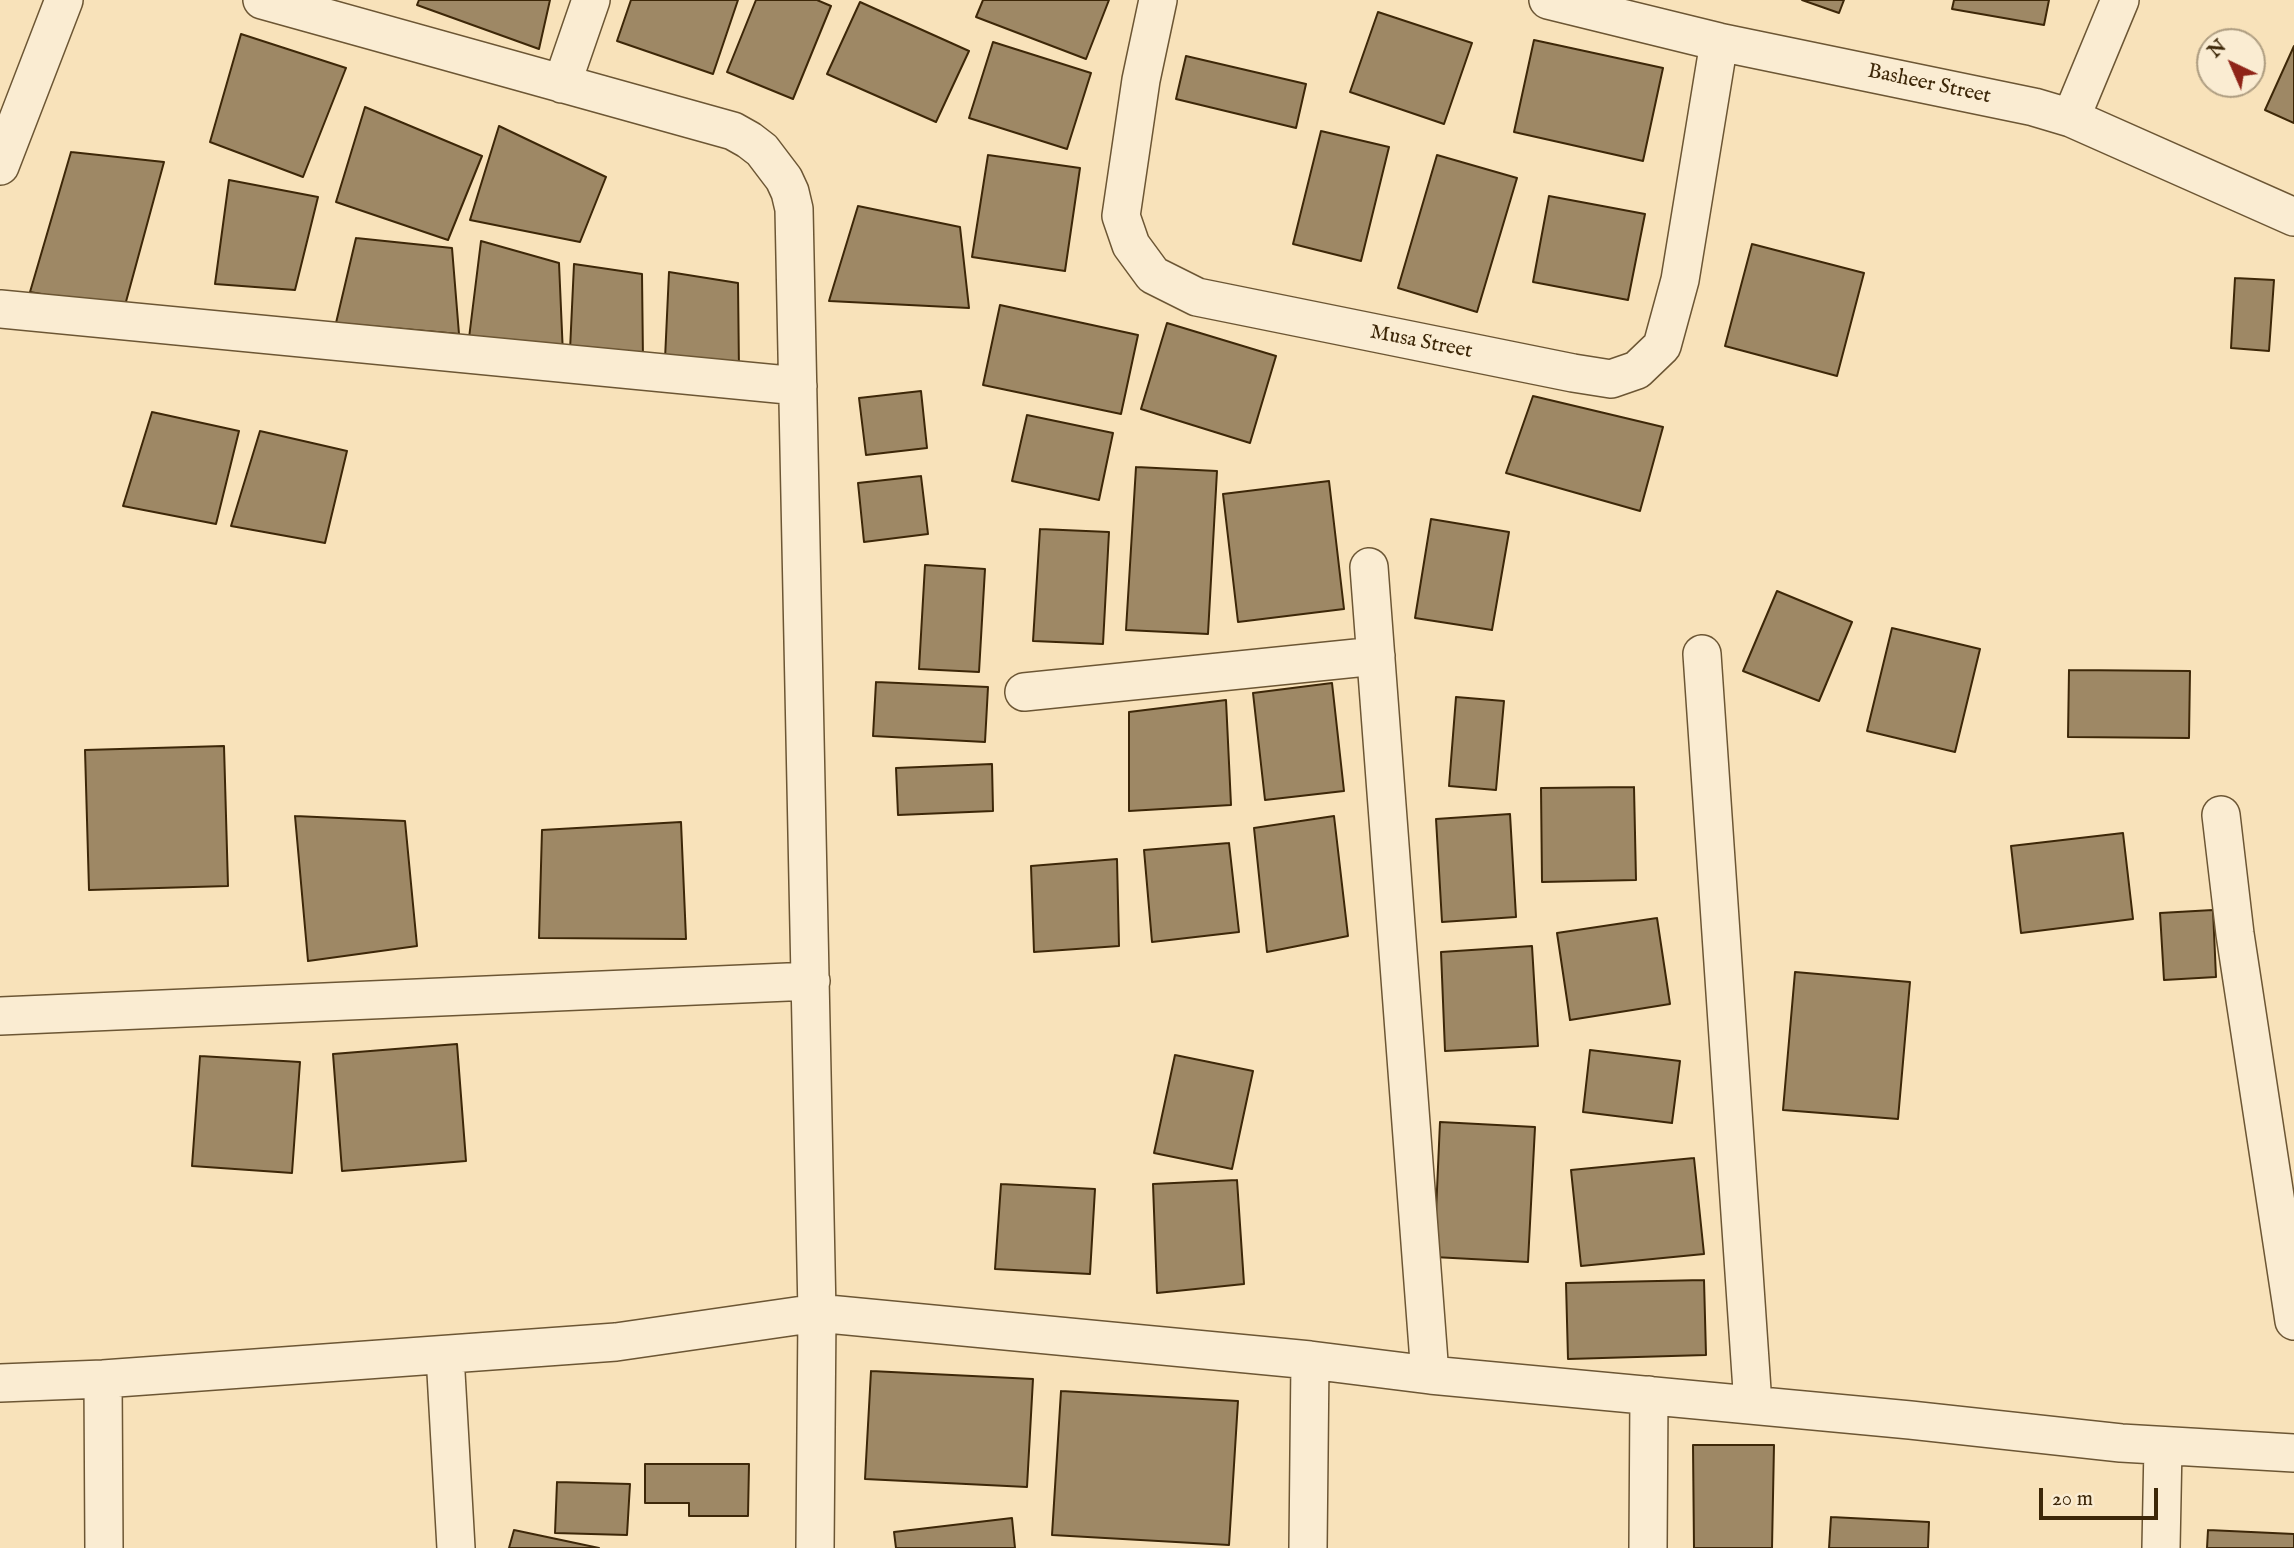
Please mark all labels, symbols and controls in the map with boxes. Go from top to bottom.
north arrow [2196,28,2266,98]
text: N [2204,35,2232,64]
street label: Basheer Street [1865,60,1993,110]
street label: Musa Street [1368,321,1474,365]
scale bar [2042,1474,2161,1518]
text: 20 m [2052,1486,2093,1513]

